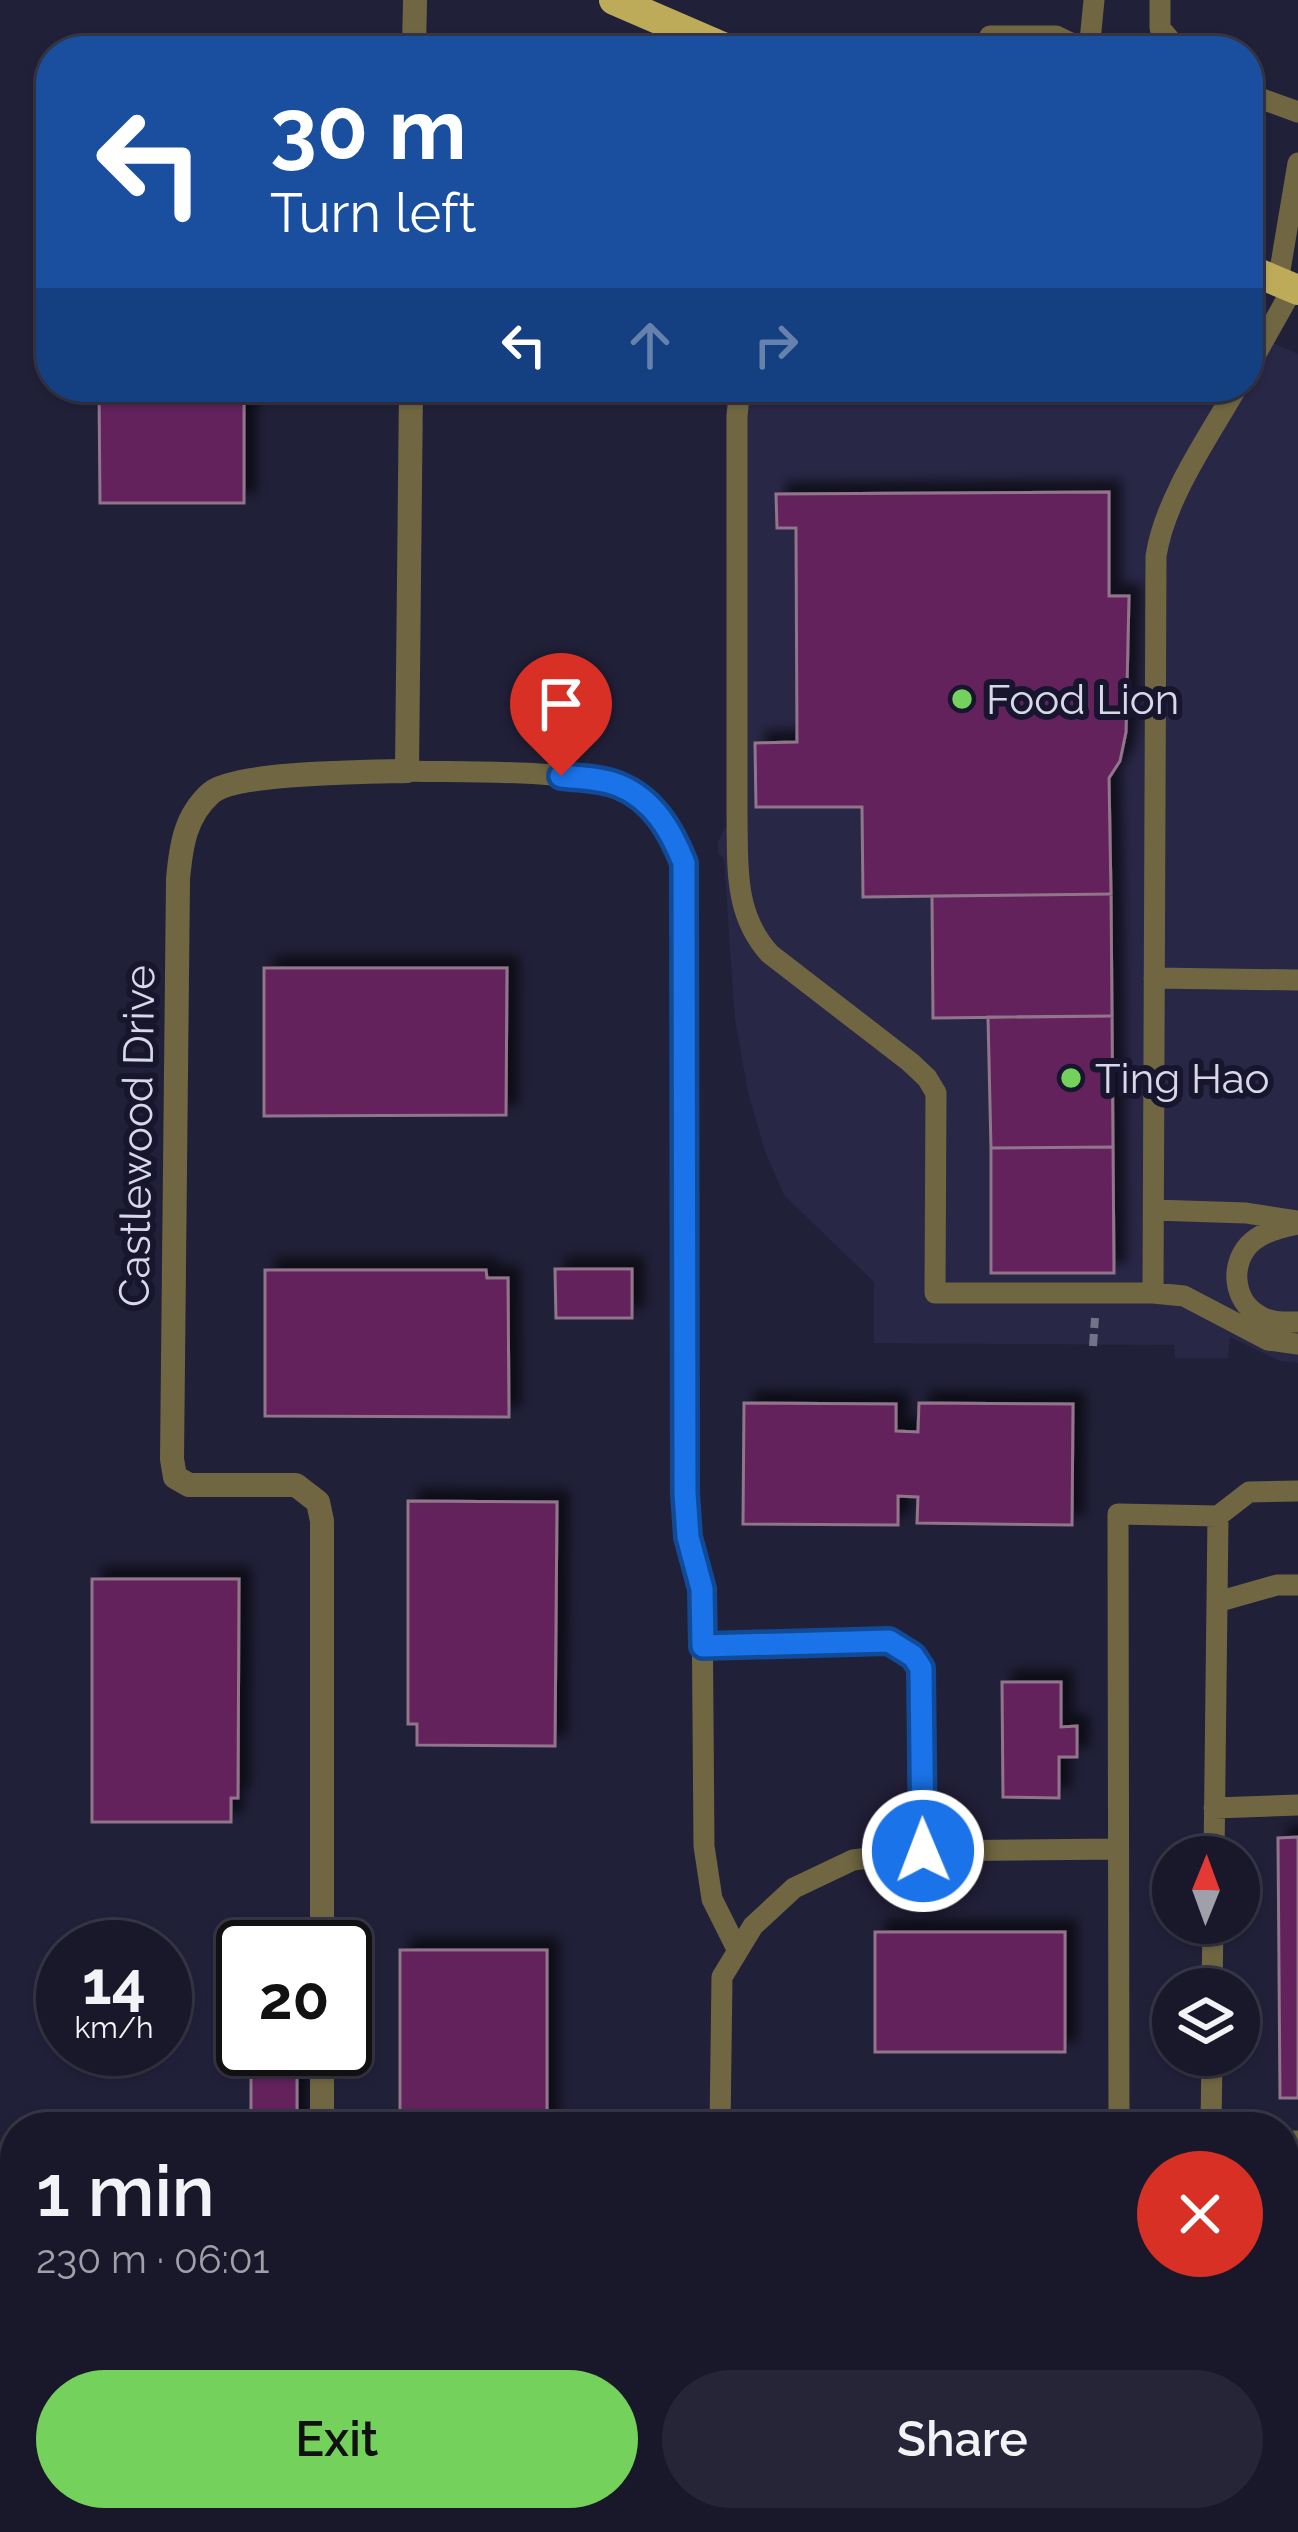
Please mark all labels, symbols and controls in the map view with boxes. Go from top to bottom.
text: 30 m [270,80,467,179]
icon: left [72,84,228,240]
text: Turn left [270,181,477,245]
icon: left [491,312,557,378]
icon: ahead [617,312,683,378]
icon: right [743,312,809,378]
pin [510,653,612,776]
icon: arrive [528,671,594,737]
place label: Food Lion [986,675,1179,724]
marker: Food Lion [949,686,975,712]
street label: Castlewood Drive [110,965,164,1307]
place label: Ting Hao [1095,1054,1270,1103]
marker: Ting Hao [1058,1065,1084,1091]
position arrow [860,1788,986,1914]
north arrow [1152,1836,1260,1944]
map controls [1152,1836,1260,2076]
speed limit sign: 20 [216,1920,372,2076]
text: 14 [82,1948,146,2018]
button: layers [1152,1968,1260,2076]
text: km/h [74,2010,154,2045]
text: 1 min [36,2148,215,2233]
button: close [1137,2151,1263,2277]
text: 230 m · 06:01 [36,2236,269,2282]
button: Exit [36,2370,638,2508]
button: Share [662,2370,1263,2508]

